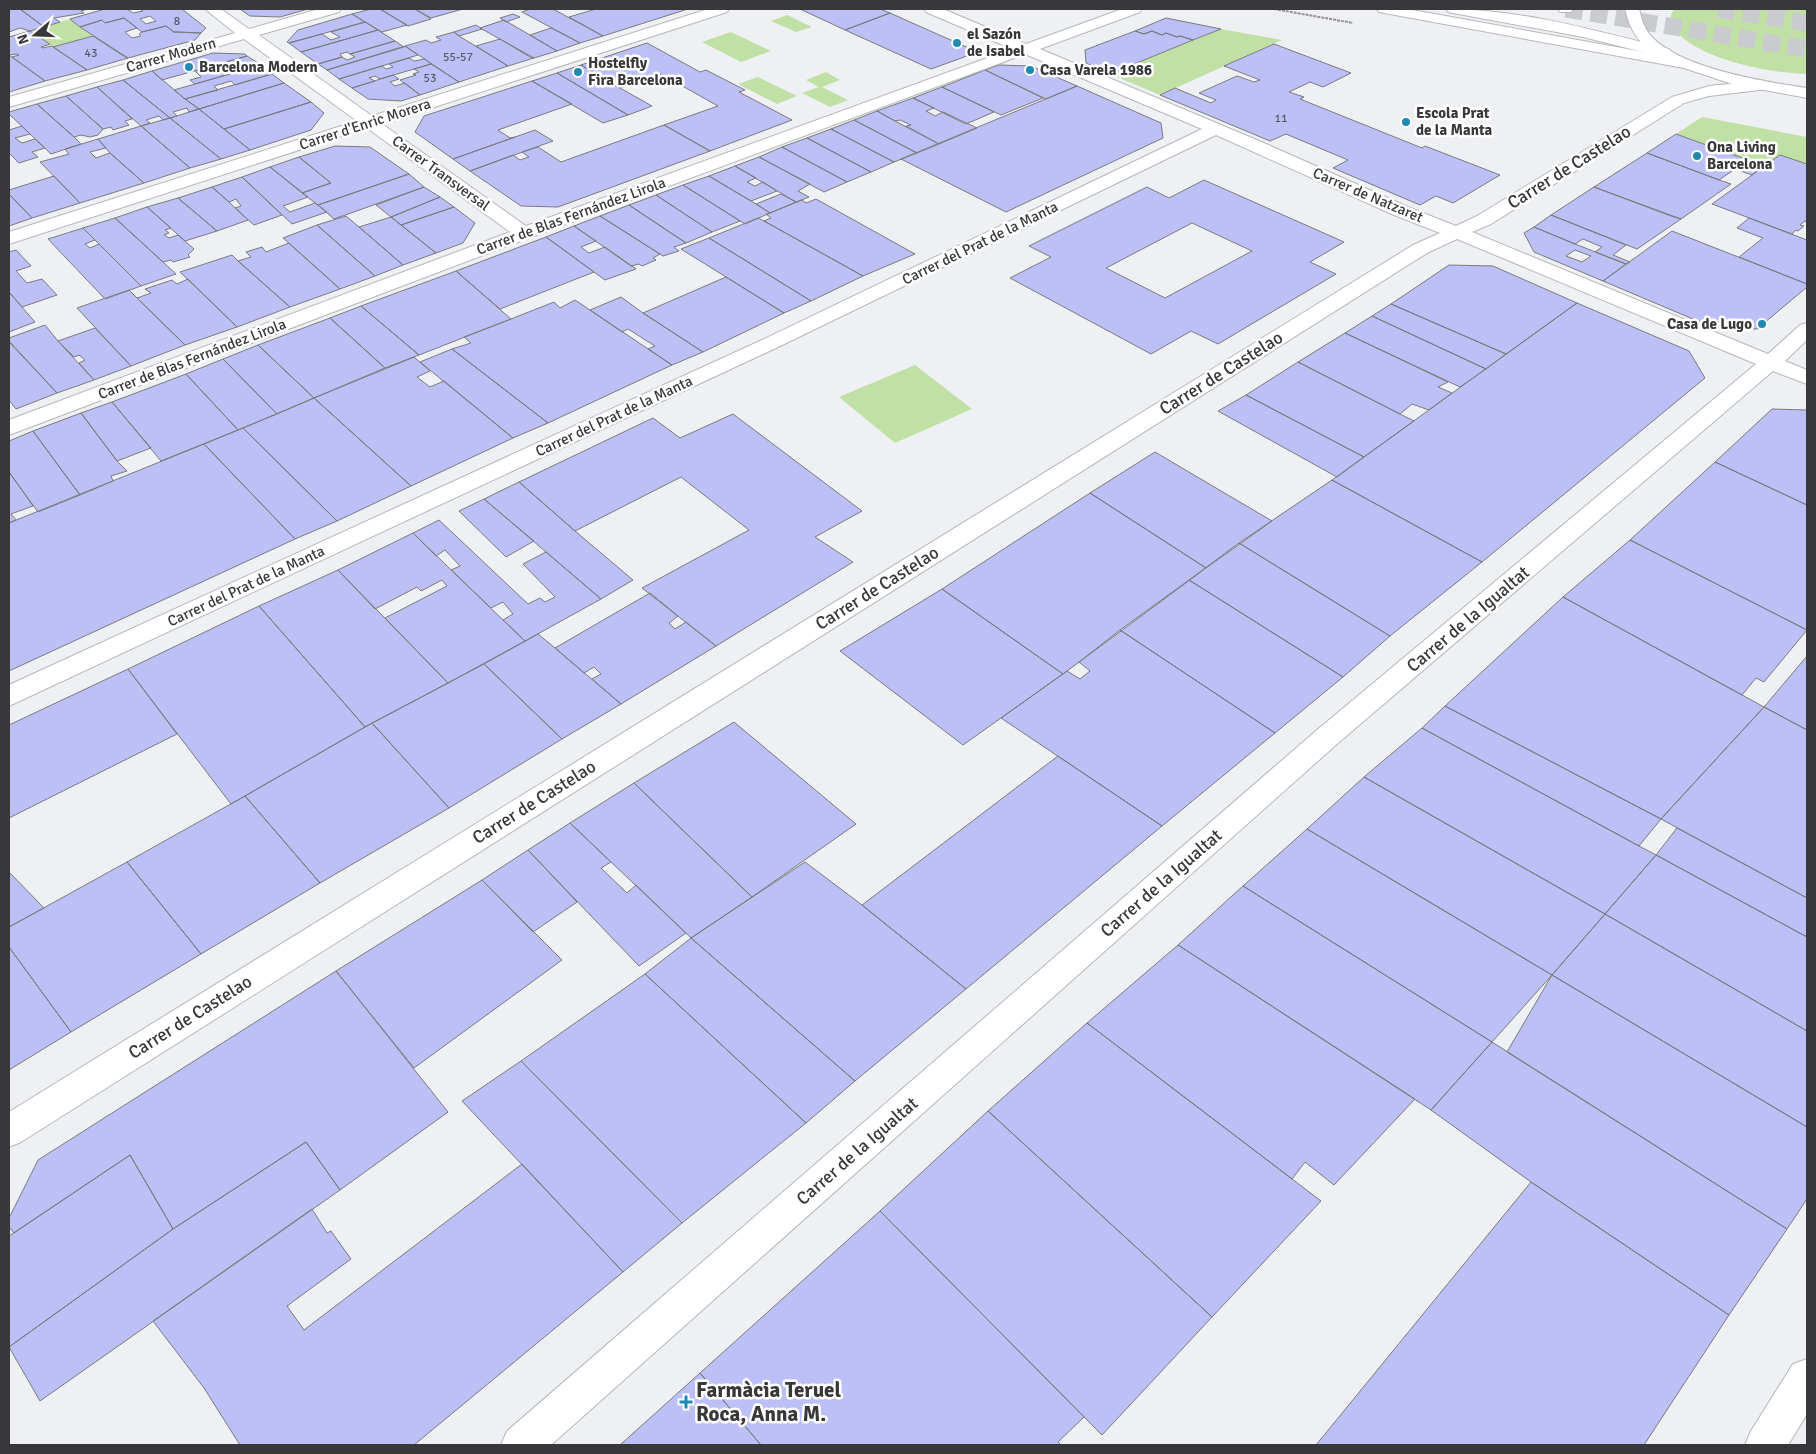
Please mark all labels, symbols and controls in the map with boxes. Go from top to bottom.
north arrow [10,10,60,60]
house number: 8 [174,14,180,29]
place label: el Sazón de Isabel [967,25,1025,60]
text: N [14,32,33,46]
street label: Carrer Modern [124,34,218,76]
marker: el Sazón de Isabel [951,37,963,49]
house number: 43 [85,46,97,61]
house number: 55-57 [443,50,473,65]
place label: Hostelfly Fira Barcelona [588,54,683,89]
place label: Barcelona Modern [199,58,318,76]
marker: Barcelona Modern [183,61,195,73]
place label: Casa Varela 1986 [1040,61,1152,79]
marker: Casa Varela 1986 [1024,64,1036,76]
marker: Hostelfly Fira Barcelona [572,66,584,78]
house number: 53 [424,71,436,86]
street label: Carrer d'Enric Morera [297,94,433,154]
place label: Escola Prat de la Manta [1416,104,1493,139]
house number: 11 [1275,111,1287,126]
marker: Escola Prat de la Manta [1400,116,1412,128]
street label: Carrer de Castelao [1503,120,1635,214]
street label: Carrer Transversal [389,132,493,214]
place label: Ona Living Barcelona [1707,138,1776,173]
marker: Ona Living Barcelona [1691,150,1703,162]
street label: Carrer de Natzaret [1310,164,1426,226]
street label: Carrer de Blas Fernández Lirola [474,173,668,259]
street label: Carrer del Prat de la Manta [899,197,1061,289]
street label: Carrer de Blas Fernández Lirola [95,315,289,403]
place label: Casa de Lugo [1667,315,1752,333]
marker: Casa de Lugo [1756,318,1768,330]
street label: Carrer de Castelao [1155,326,1287,420]
street label: Carrer del Prat de la Manta [533,372,695,460]
street label: Carrer de Castelao [811,541,943,635]
street label: Carrer del Prat de la Manta [165,542,327,630]
street label: Carrer de la Igualtat [1402,561,1534,677]
street label: Carrer de Castelao [468,755,600,849]
street label: Carrer de la Igualtat [1096,824,1226,942]
street label: Carrer de Castelao [124,970,256,1064]
street label: Carrer de la Igualtat [792,1092,922,1210]
place label: Farmàcia Teruel Roca, Anna M. [696,1377,842,1427]
marker: Farmàcia Teruel Roca, Anna M. [680,1396,692,1408]

